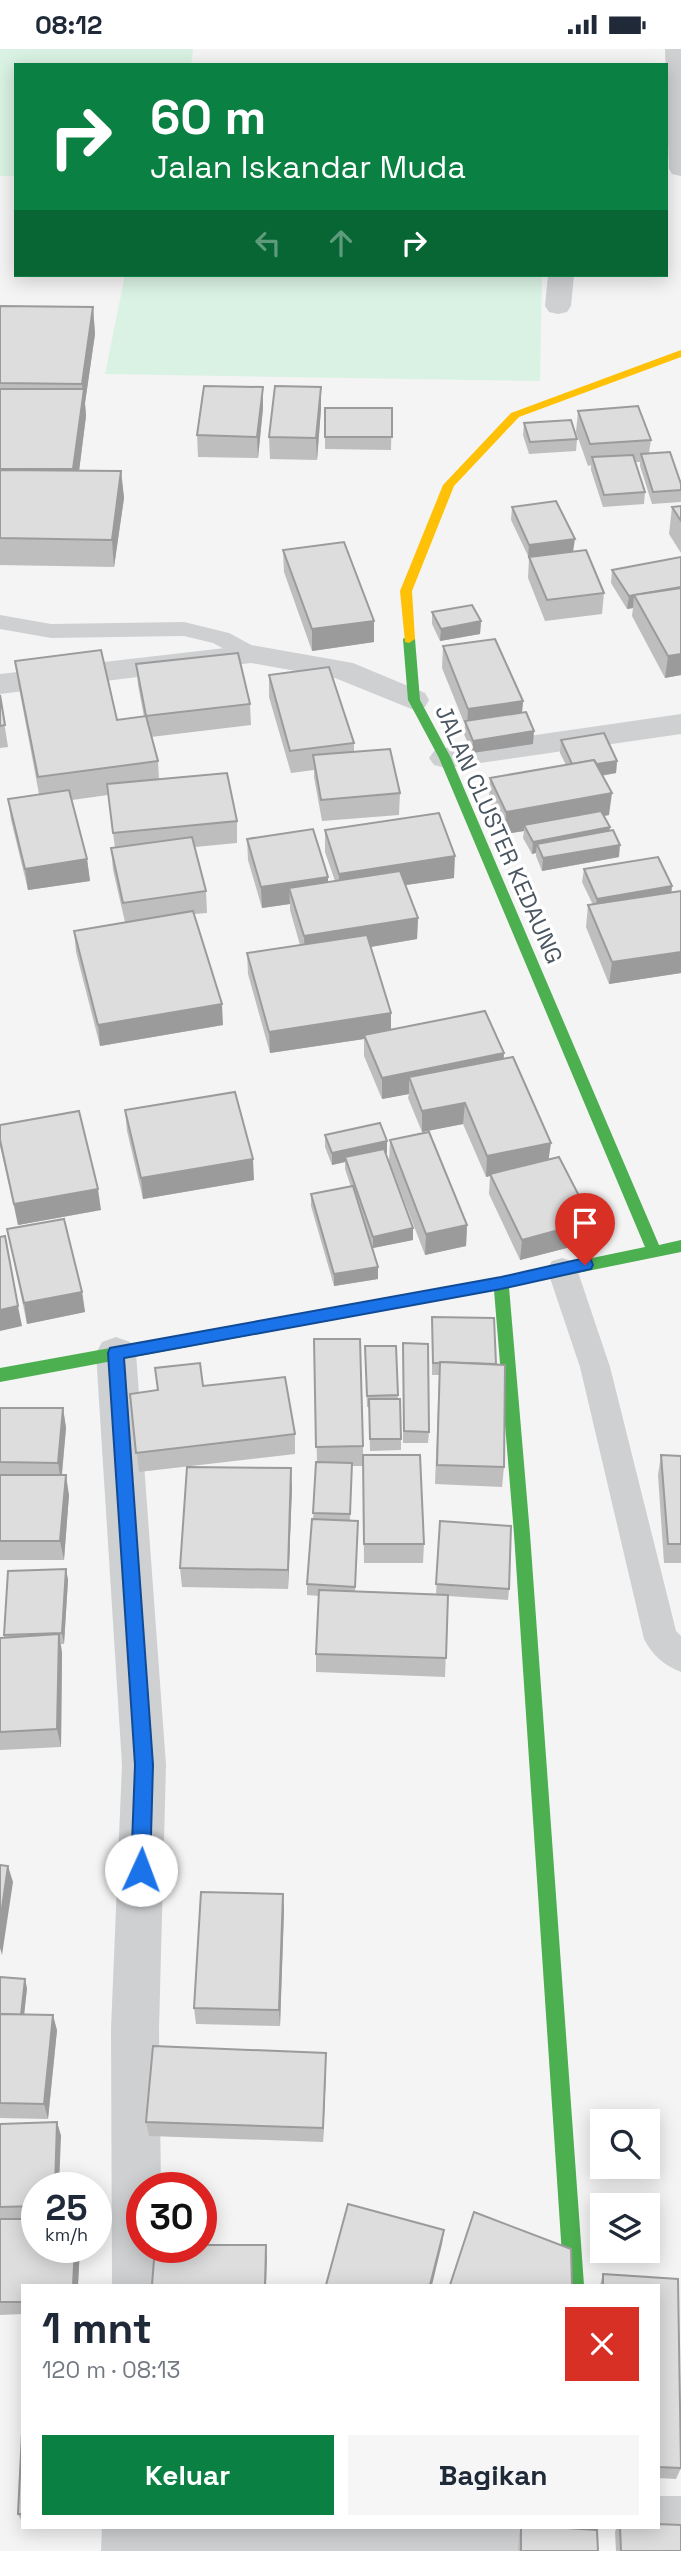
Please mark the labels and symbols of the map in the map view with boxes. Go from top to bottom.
street label: JALAN CLUSTER KEDAUNG [428,700,570,968]
pin [555,1193,615,1265]
position arrow [104,1833,178,1907]
speed limit sign: 30 [126,2172,217,2263]

